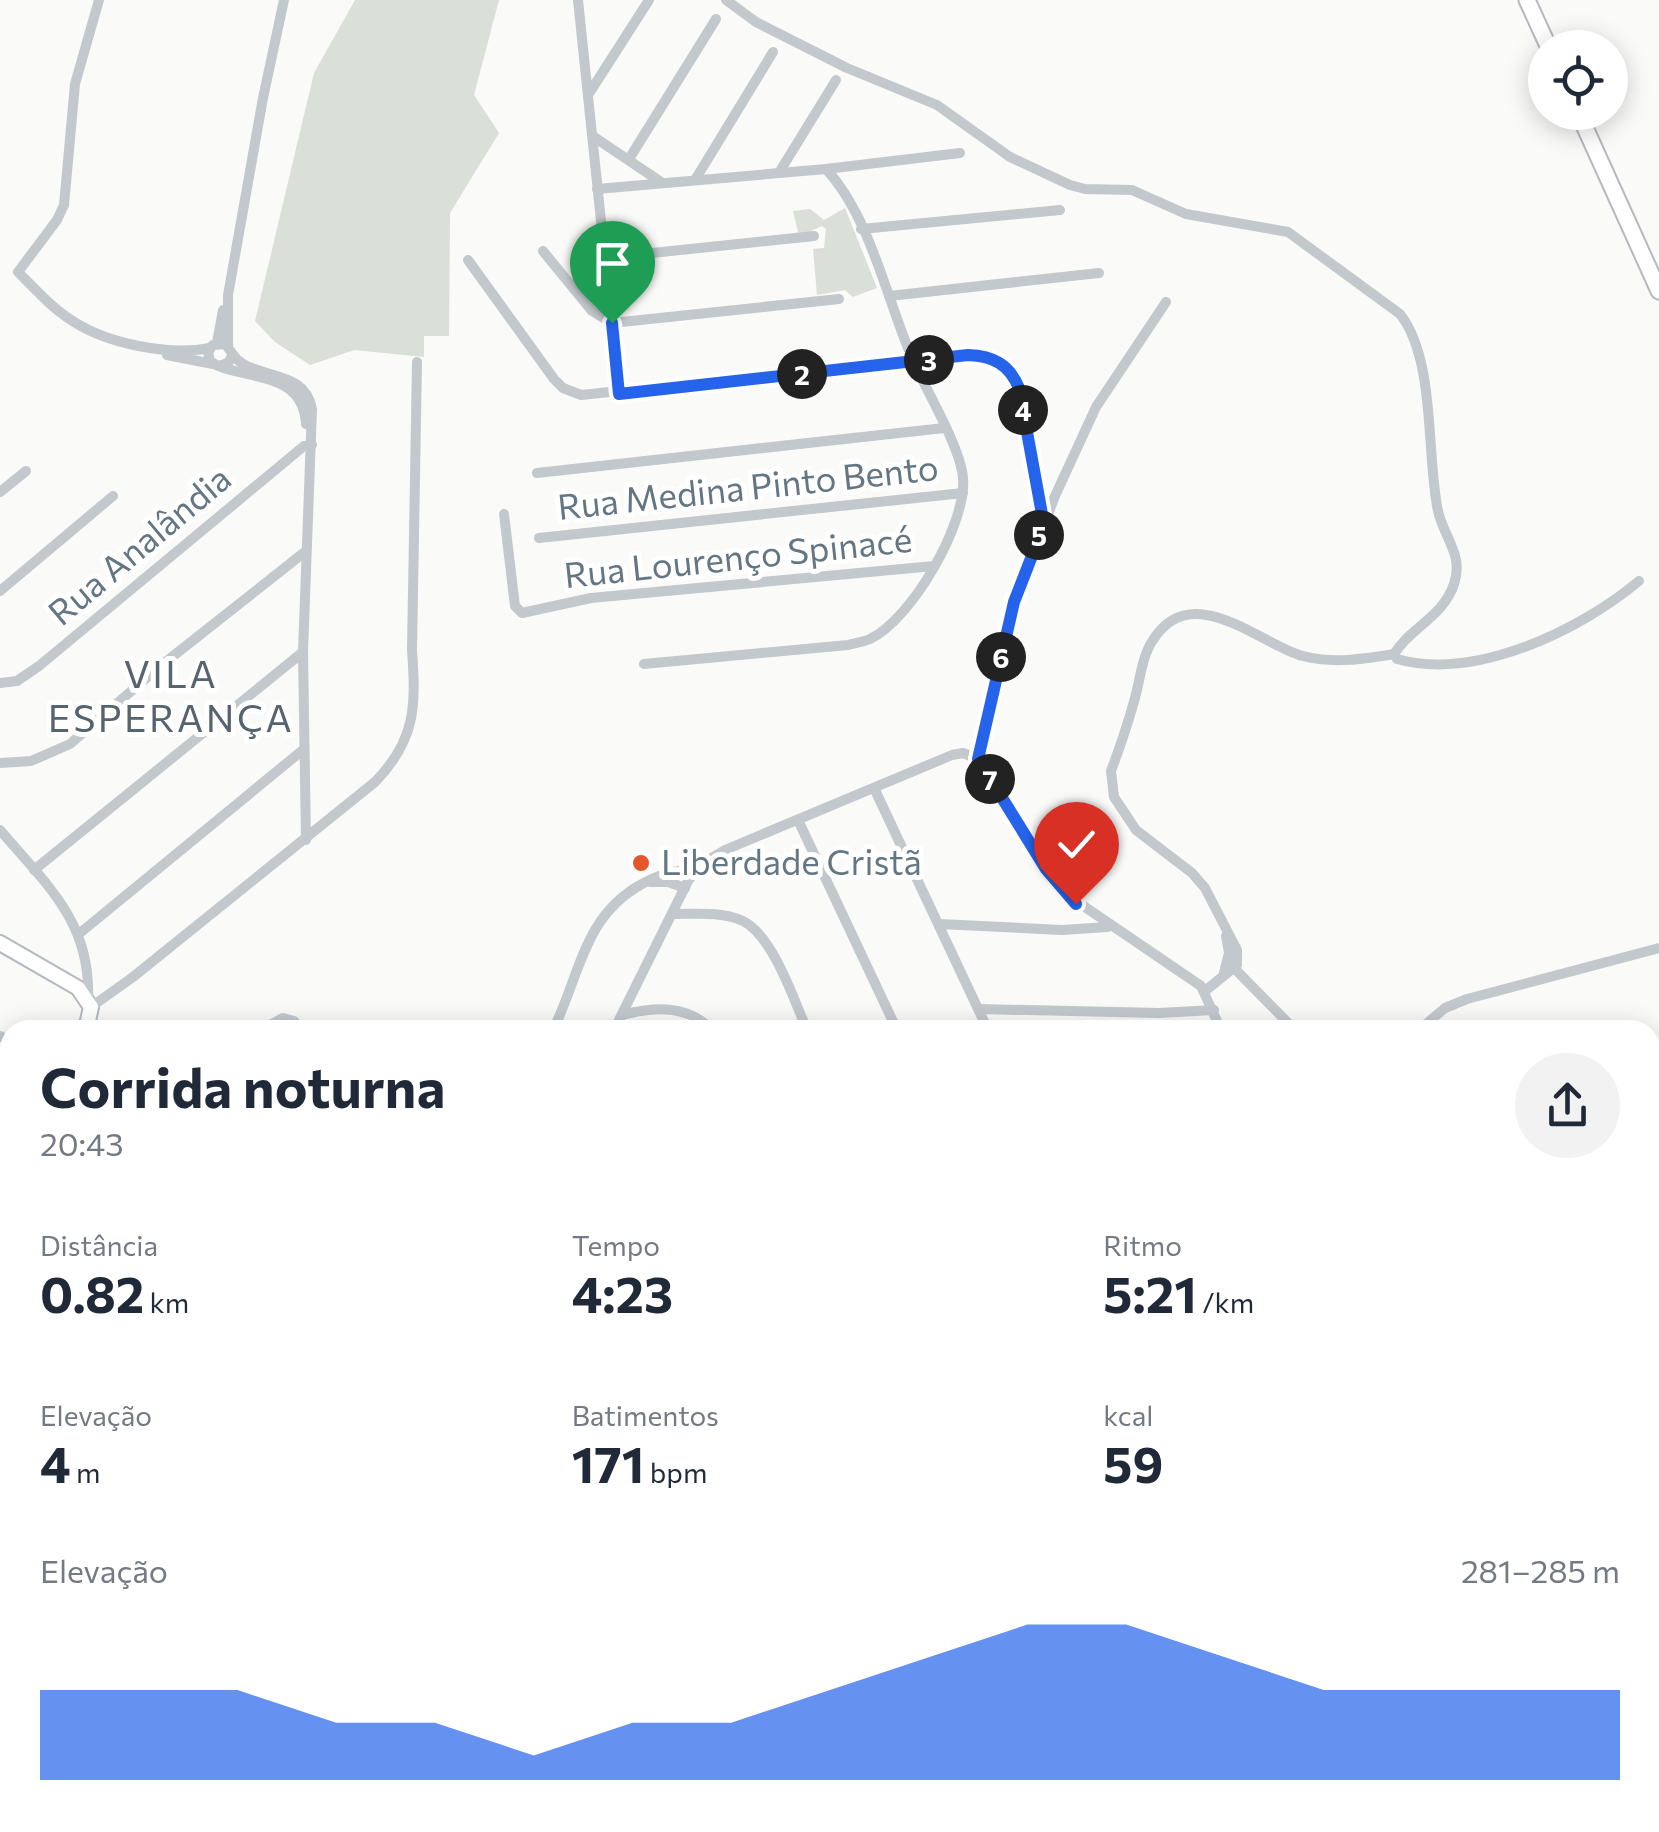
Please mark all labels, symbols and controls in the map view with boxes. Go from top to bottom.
map controls [1528,30,1628,130]
button: locate [1528,30,1628,130]
pin [570,221,655,324]
icon: arrive [585,236,640,291]
pin: 3 [904,335,954,385]
text: 3 [921,343,937,377]
pin: 2 [777,349,827,399]
text: 2 [794,357,810,391]
pin: 4 [998,385,1048,435]
text: 4 [1014,393,1032,427]
street label: Rua Medina Pinto Bento [555,444,940,527]
street label: Rua Analândia [38,455,238,633]
pin: 5 [1014,510,1064,560]
street label: Rua Lourenço Spinacé [562,516,914,595]
text: 5 [1031,518,1047,552]
pin: 6 [976,632,1026,682]
text: 6 [992,640,1010,674]
district label: VILA ESPERANÇA [48,649,294,740]
pin: 7 [965,754,1015,804]
text: 7 [982,762,998,796]
pin [1034,802,1119,905]
icon: check [1049,817,1104,872]
place label: Liberdade Cristã [661,839,922,882]
marker: Liberdade Cristã [630,852,652,874]
text: Corrida noturna [40,1052,445,1119]
button: share [1515,1053,1620,1158]
text: 20:43 [40,1123,124,1163]
text: Distância [40,1228,158,1262]
text: Tempo [572,1228,660,1262]
text: Ritmo [1103,1228,1182,1262]
text: 0.82 [40,1262,144,1323]
text: 4:23 [572,1262,673,1323]
text: 5:21 [1103,1262,1197,1323]
text: km [144,1285,189,1319]
text: /km [1197,1285,1254,1319]
text: Elevação [40,1398,152,1432]
text: Batimentos [572,1398,719,1432]
text: kcal [1103,1398,1153,1432]
text: 4 [40,1432,71,1493]
text: 171 [572,1432,644,1493]
text: 59 [1103,1432,1163,1493]
text: m [71,1455,100,1489]
text: bpm [644,1455,707,1489]
text: Elevação [40,1550,168,1590]
text: 281–285 m [1461,1550,1620,1590]

